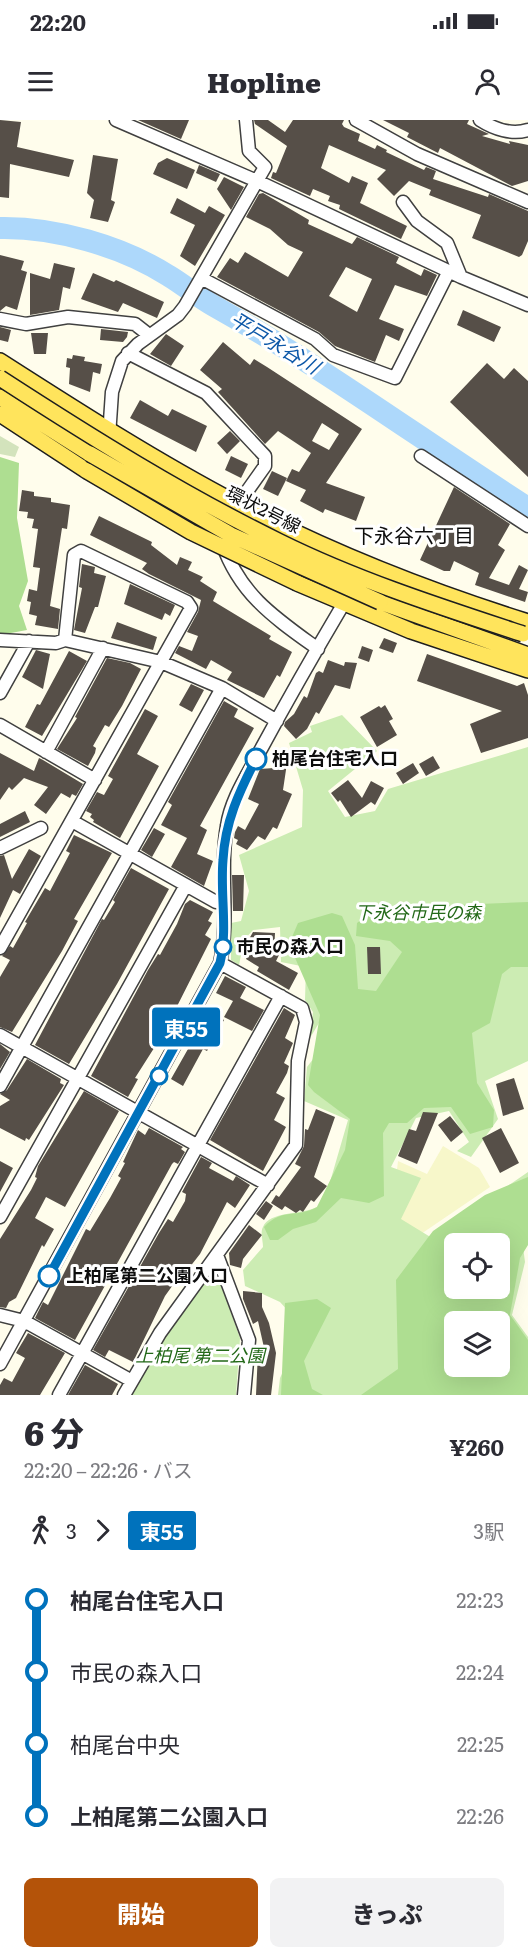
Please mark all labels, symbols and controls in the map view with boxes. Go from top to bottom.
text: 22:20 [30,5,86,38]
text: Hopline [207,61,321,101]
icon: menu [24,65,57,98]
icon: person [471,65,504,98]
water label: 平戸永谷川 [225,303,328,381]
street label: 環状2号線 [221,478,306,539]
district label: 下永谷六丁目 [354,519,474,549]
place label: 柏尾台住宅入口 [272,744,398,771]
marker: 柏尾台住宅入口 [245,748,267,770]
park label: 下永谷市民の森 [355,898,483,925]
place label: 市民の森入口 [236,932,344,959]
marker: 市民の森入口 [214,938,232,956]
line badge: 東55 [152,1008,220,1046]
text: 東55 [164,1012,208,1043]
unlabelled marker [150,1067,168,1085]
map controls [444,1233,510,1377]
button: locate [444,1233,510,1299]
place label: 上柏尾第二公園入口 [66,1261,228,1288]
marker: 上柏尾第二公園入口 [38,1265,60,1287]
button: layers [444,1311,510,1377]
park label: 上柏尾 第二公園 [135,1341,268,1368]
text: 6 分 [24,1407,84,1456]
text: ¥260 [449,1430,504,1463]
text: 22:20 – 22:26 · バス [24,1454,193,1484]
icon: walk [24,1514,57,1547]
icon: forward [86,1514,119,1547]
text: 3 [66,1515,77,1545]
text: 東55 [140,1515,184,1546]
text: 3駅 [473,1515,504,1545]
text: 柏尾台住宅入口 [70,1583,224,1616]
text: 22:23 [456,1584,504,1614]
text: 市民の森入口 [70,1655,202,1688]
text: 22:24 [456,1656,504,1686]
text: 柏尾台中央 [70,1727,180,1760]
text: 22:25 [457,1728,504,1758]
text: 上柏尾第二公園入口 [70,1799,268,1832]
text: 22:26 [456,1800,504,1830]
button: 開始 [24,1878,258,1947]
button: きっぷ [270,1878,504,1947]

